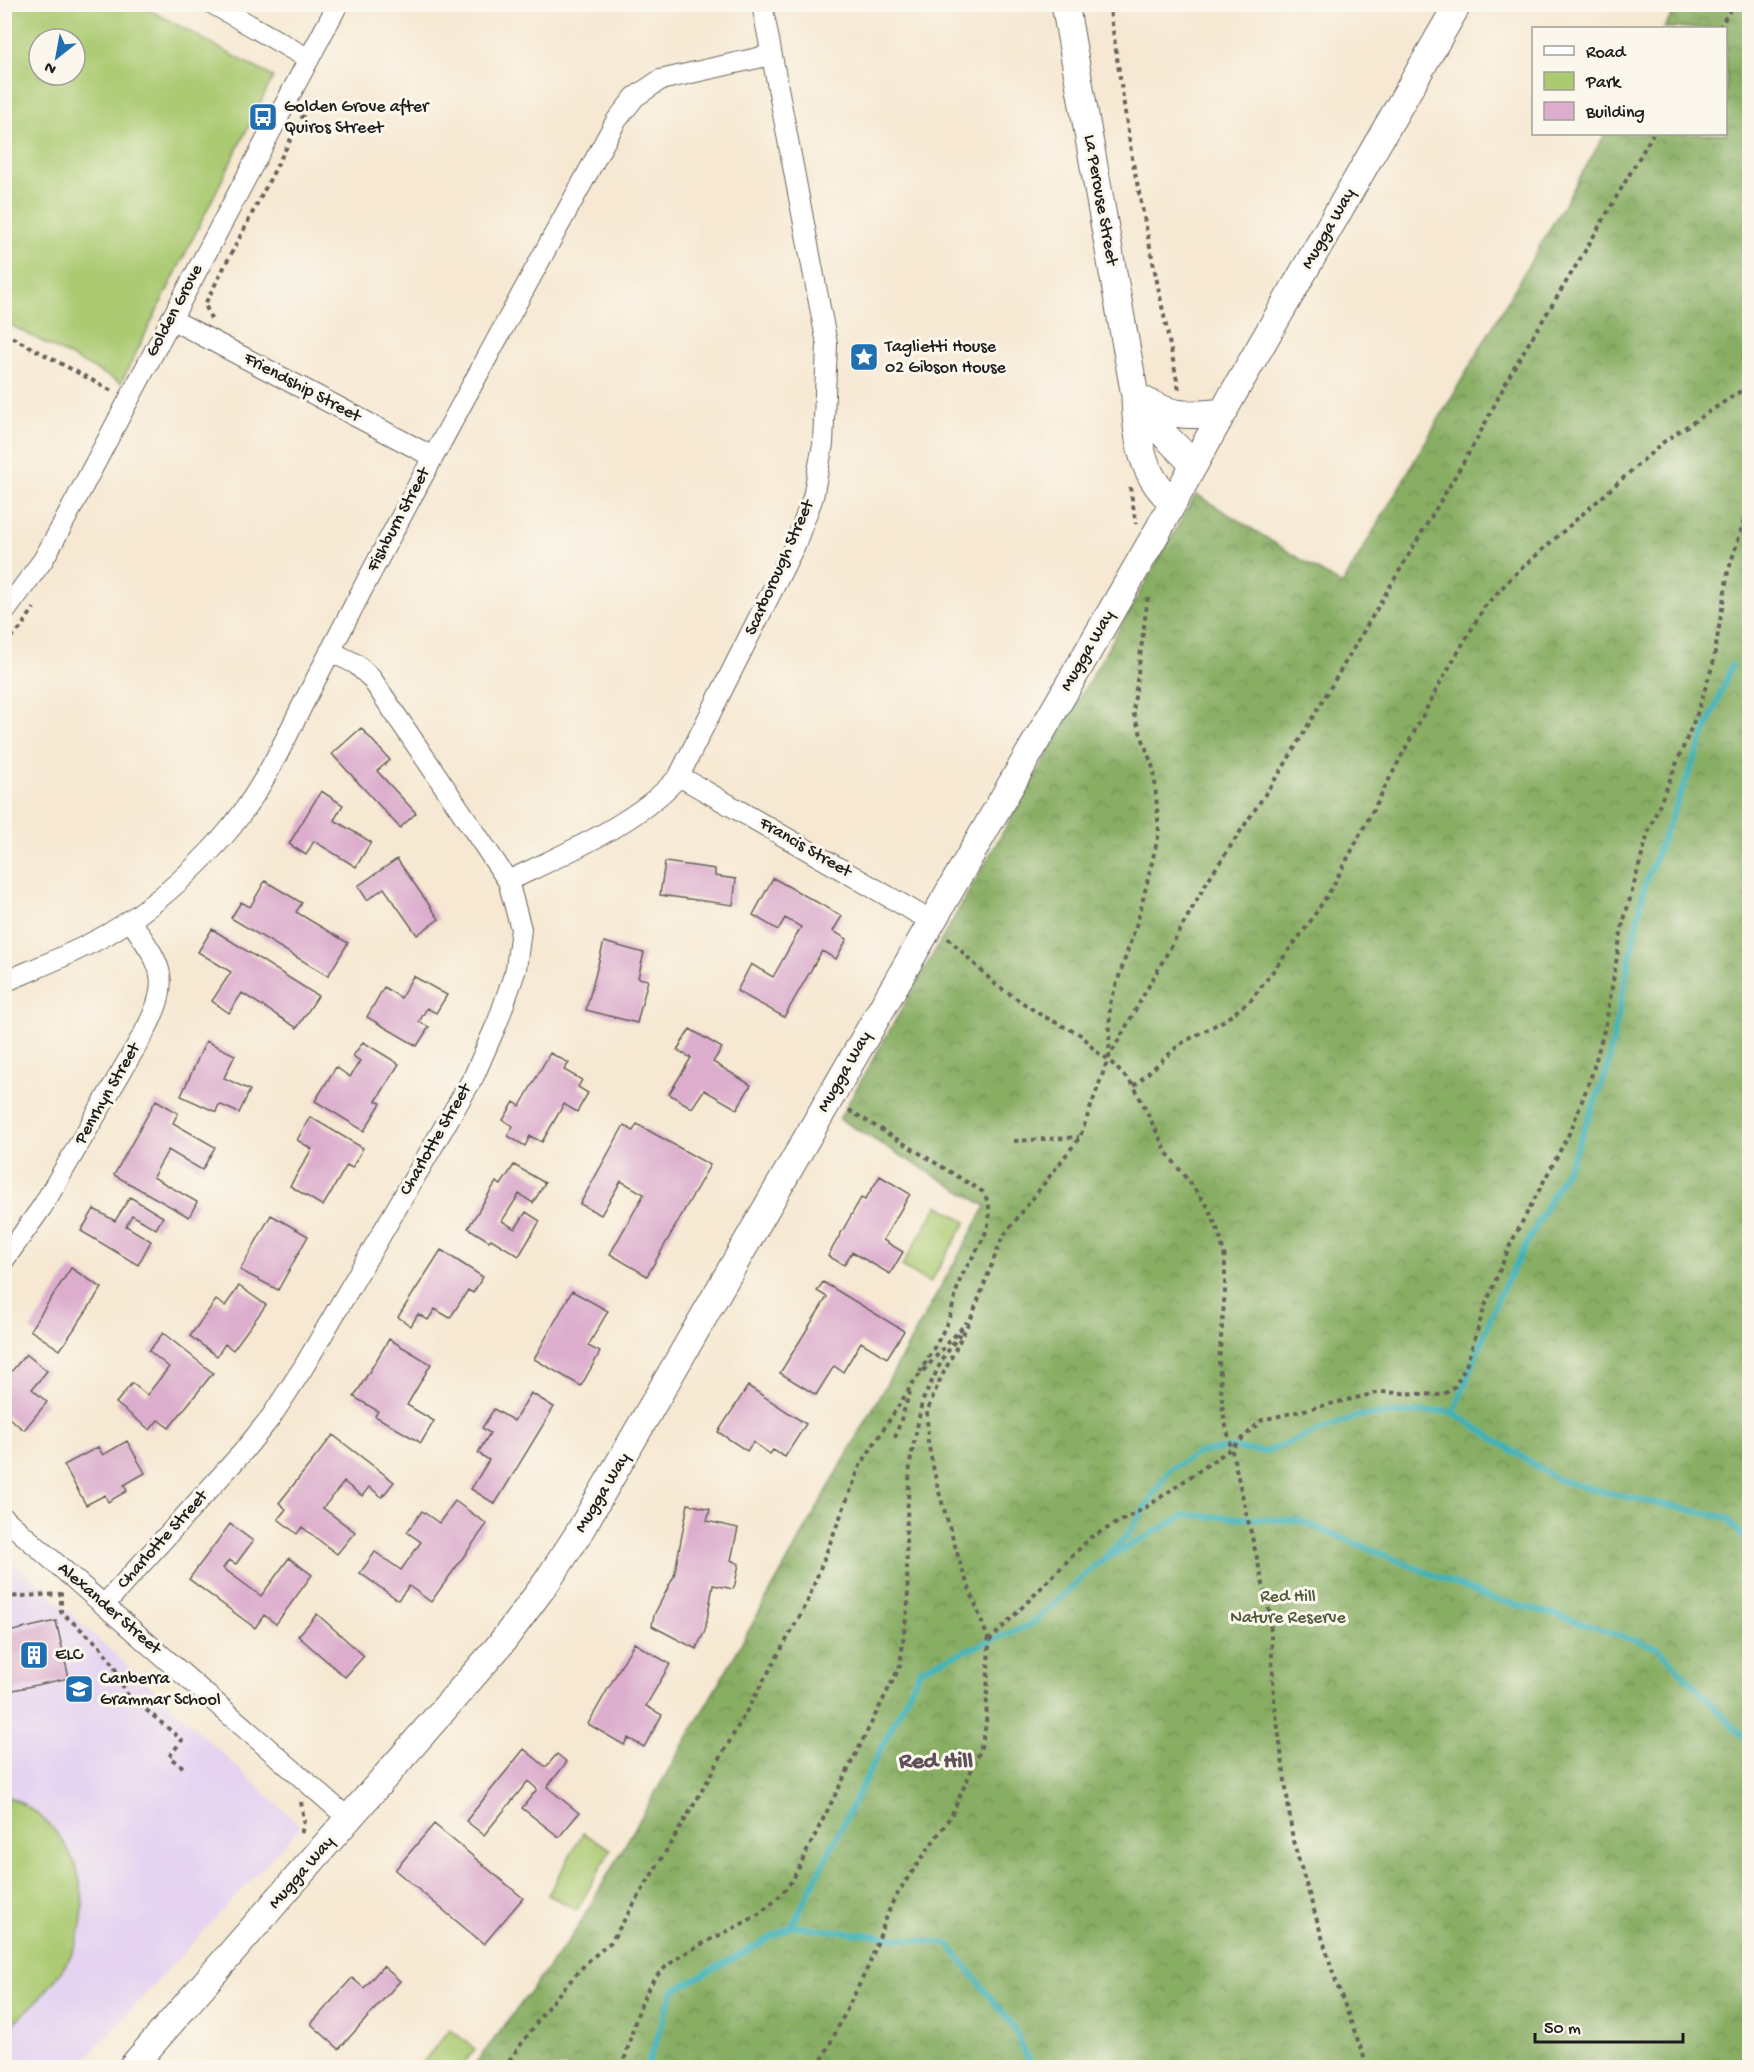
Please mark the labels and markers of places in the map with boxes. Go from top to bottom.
place label: Golden Grove after Quiros Street [284,97,430,139]
bus stop icon: Golden Grove after Quiros Street [247,101,279,133]
place label: Taglietti House 02 Gibson House [884,337,1007,379]
place icon: Taglietti House 02 Gibson House [848,341,880,373]
building icon: ELC [18,1639,50,1671]
place label: ELC [55,1645,84,1666]
place label: Canberra Grammar School [100,1669,221,1711]
school or university icon: Canberra Grammar School [63,1673,95,1705]

